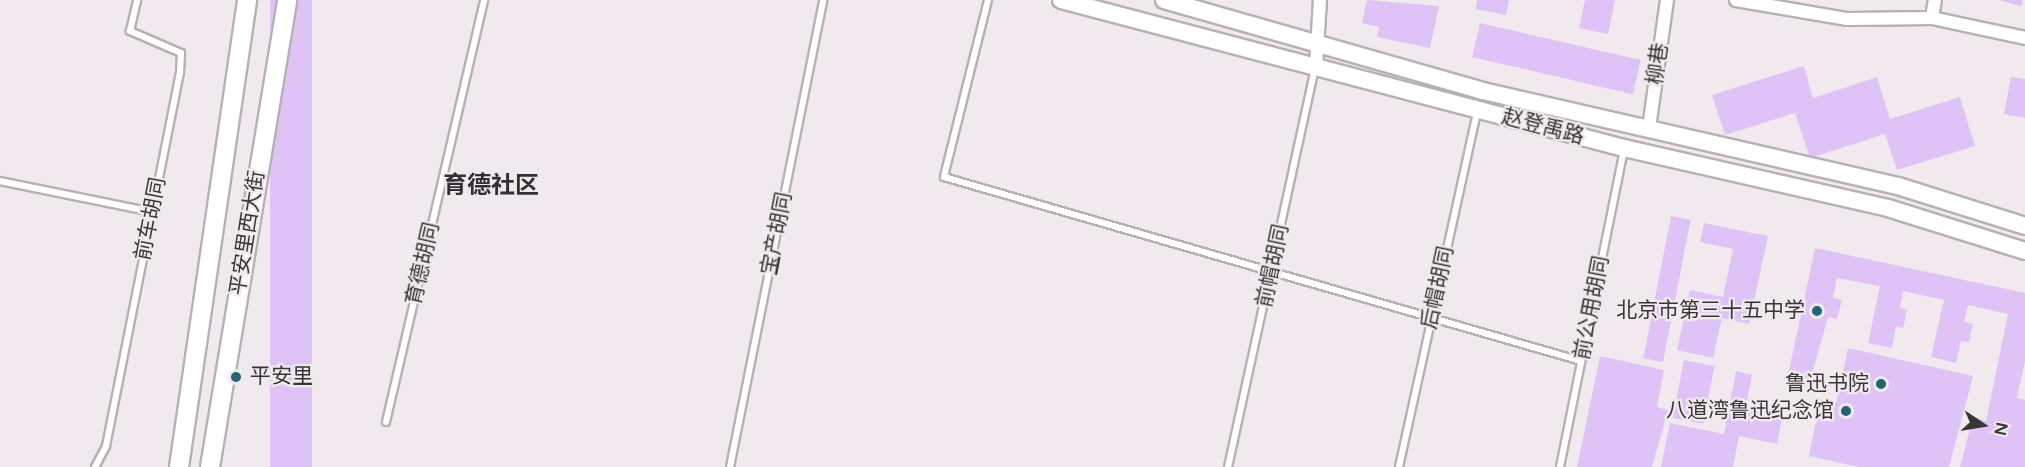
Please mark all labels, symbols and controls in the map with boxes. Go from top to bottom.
street label: 柳巷 [1643,41,1673,87]
street label: 赵登禹路 [1499,104,1587,150]
street label: 平安里西大街 [226,169,270,297]
district label: 育德社区 [443,172,539,200]
street label: 前车胡同 [131,175,171,263]
street label: 宝产胡同 [757,190,797,278]
street label: 育德胡同 [401,220,445,308]
street label: 前帽胡同 [1252,222,1294,310]
street label: 后帽胡同 [1417,244,1459,332]
street label: 前公用胡同 [1570,254,1614,362]
place label: 北京市第三十五中学 [1616,298,1805,324]
marker: 北京市第三十五中学 [1810,304,1824,318]
place label: 平安里 [250,364,313,390]
marker: 平安里 [227,368,245,386]
place label: 鲁迅书院 [1785,371,1869,397]
marker: 鲁迅书院 [1874,377,1888,391]
north arrow [1953,395,2013,455]
place label: 八道湾鲁迅纪念馆 [1666,398,1834,424]
marker: 八道湾鲁迅纪念馆 [1839,404,1853,418]
text: N [1989,420,2012,437]

